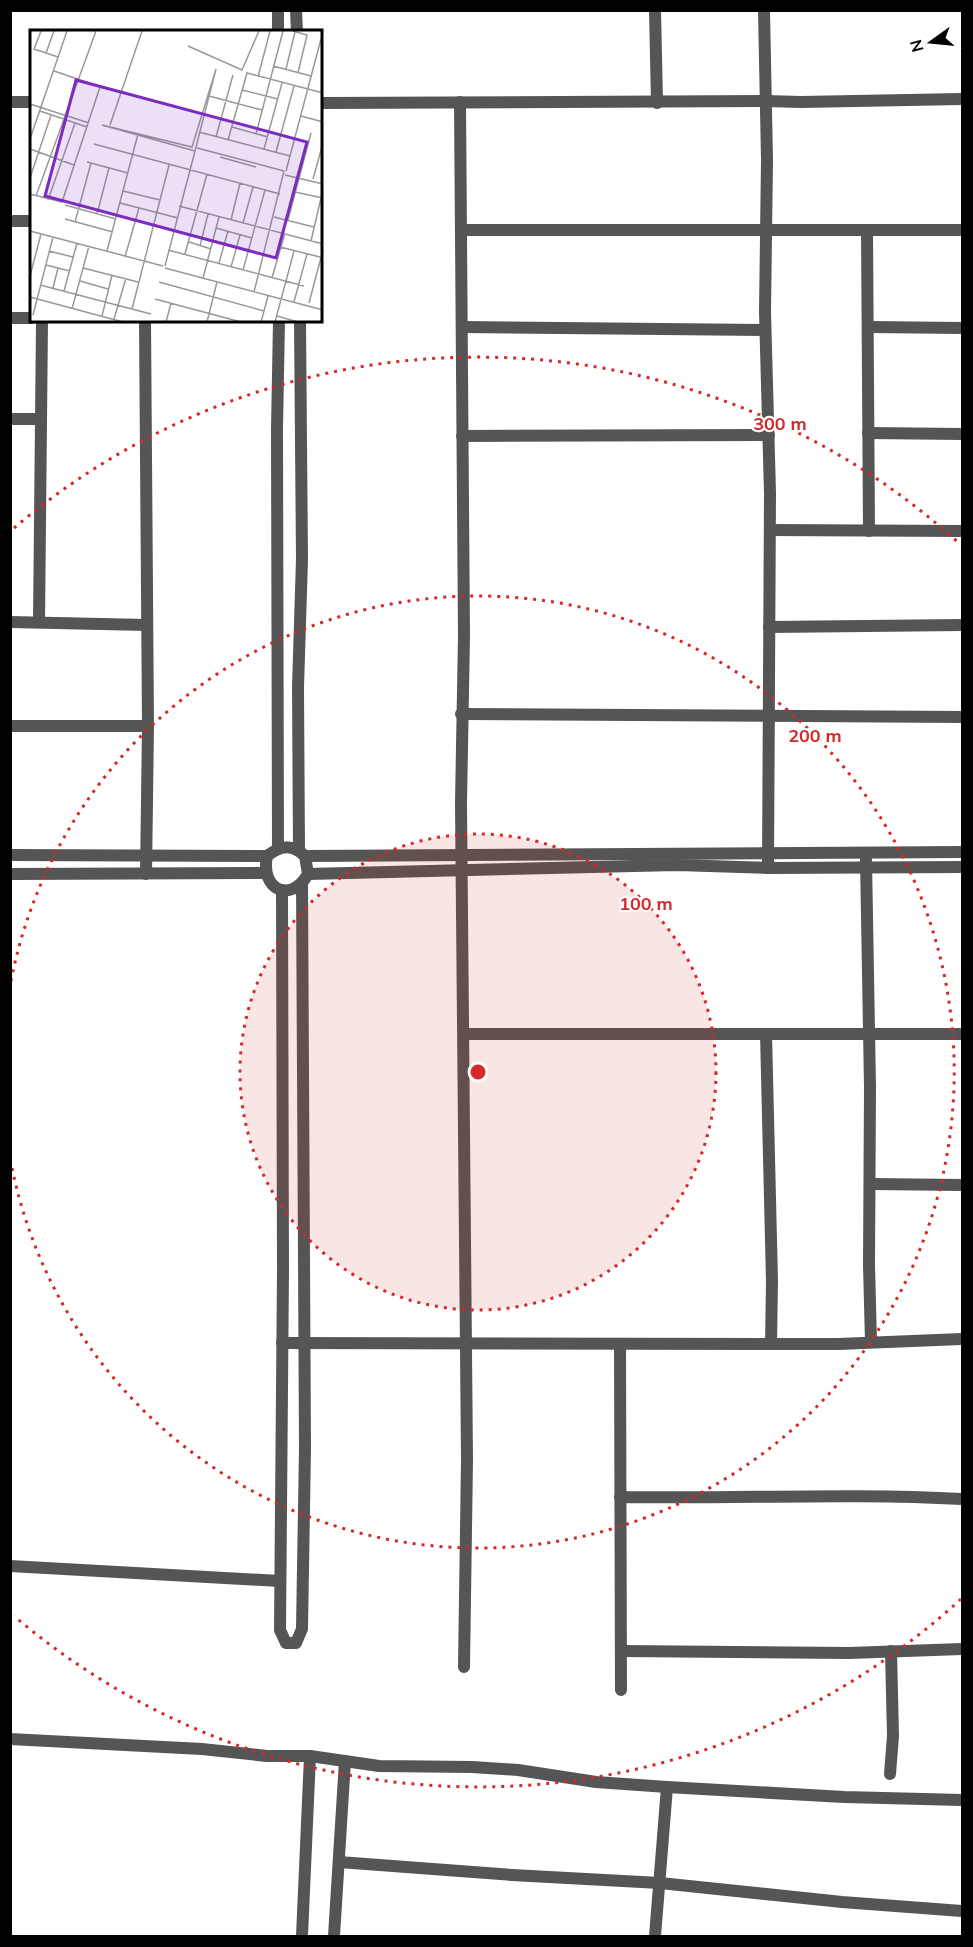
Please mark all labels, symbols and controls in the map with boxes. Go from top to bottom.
north arrow [901,12,961,72]
inset map [30,30,322,322]
text: N [905,37,928,54]
text: 300 m [753,412,807,435]
text: 200 m [788,724,842,747]
text: 100 m [619,892,673,915]
centre of rings [468,1062,488,1082]

